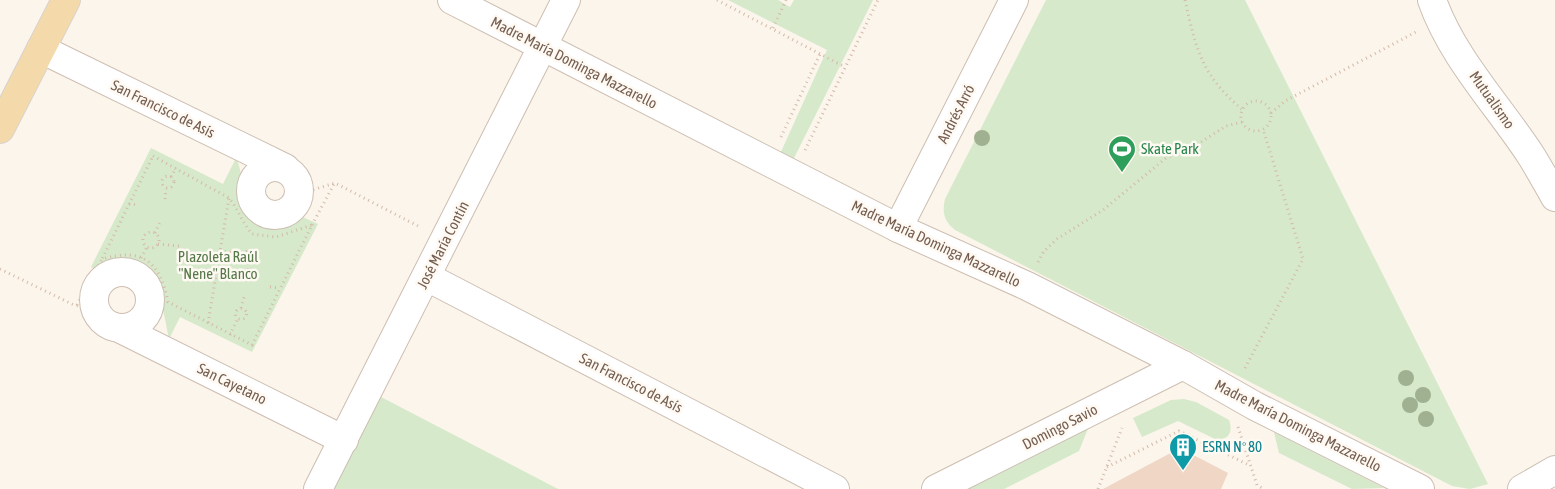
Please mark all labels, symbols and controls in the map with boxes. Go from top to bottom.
street label: Madre María Dominga Mazzarello [488,13,660,112]
street label: Mutualismo [1466,68,1518,132]
street label: San Francisco de Asís [109,76,218,141]
street label: Andrés Arró [934,82,978,146]
sports icon: Skate Park [1107,134,1137,173]
place label: Skate Park [1141,140,1199,157]
street label: Madre María Dominga Mazzarello [849,197,1023,290]
street label: José María Contín [413,198,472,291]
park label: Plazoleta Raúl "Nene" Blanco [178,248,258,282]
street label: San Francisco de Asís [577,349,685,416]
street label: San Cayetano [195,360,270,408]
street label: Madre María Dominga Mazzarello [1212,376,1384,475]
street label: Domingo Savio [1019,400,1100,453]
building icon: ESRN Nº 80 [1168,432,1198,471]
place label: ESRN Nº 80 [1202,438,1262,455]

